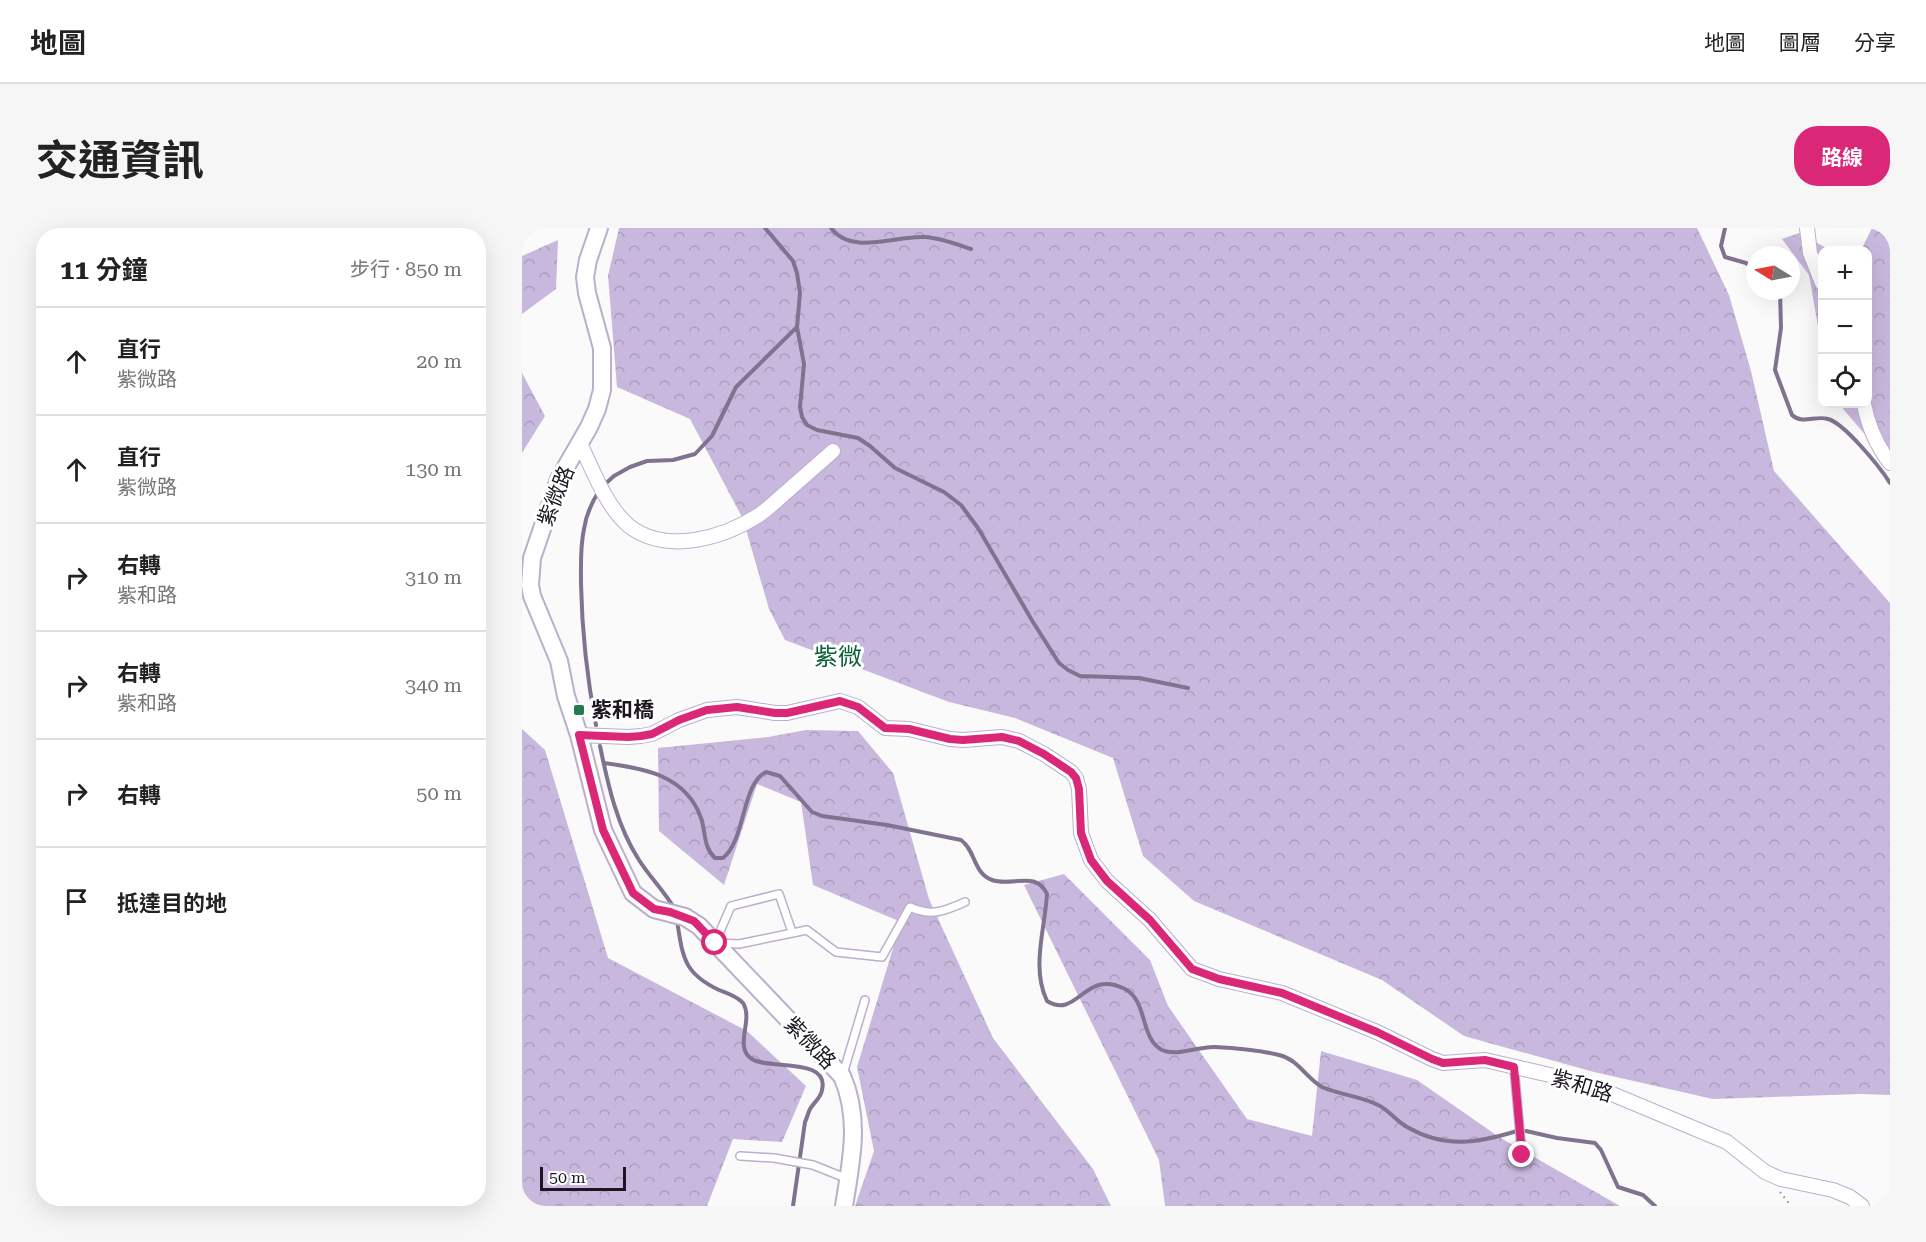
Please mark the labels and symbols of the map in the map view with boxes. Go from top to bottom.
north arrow [1746,246,1800,300]
street label: 紫微路 [533,462,579,530]
district label: 紫微 [814,643,862,671]
place label: 紫和橋 [591,698,654,722]
marker: 紫和橋 [572,703,586,717]
route start [701,929,727,955]
street label: 紫微路 [779,1012,841,1074]
street label: 紫和路 [1548,1065,1616,1107]
route end [1508,1141,1534,1167]
scale bar [540,1164,626,1192]

